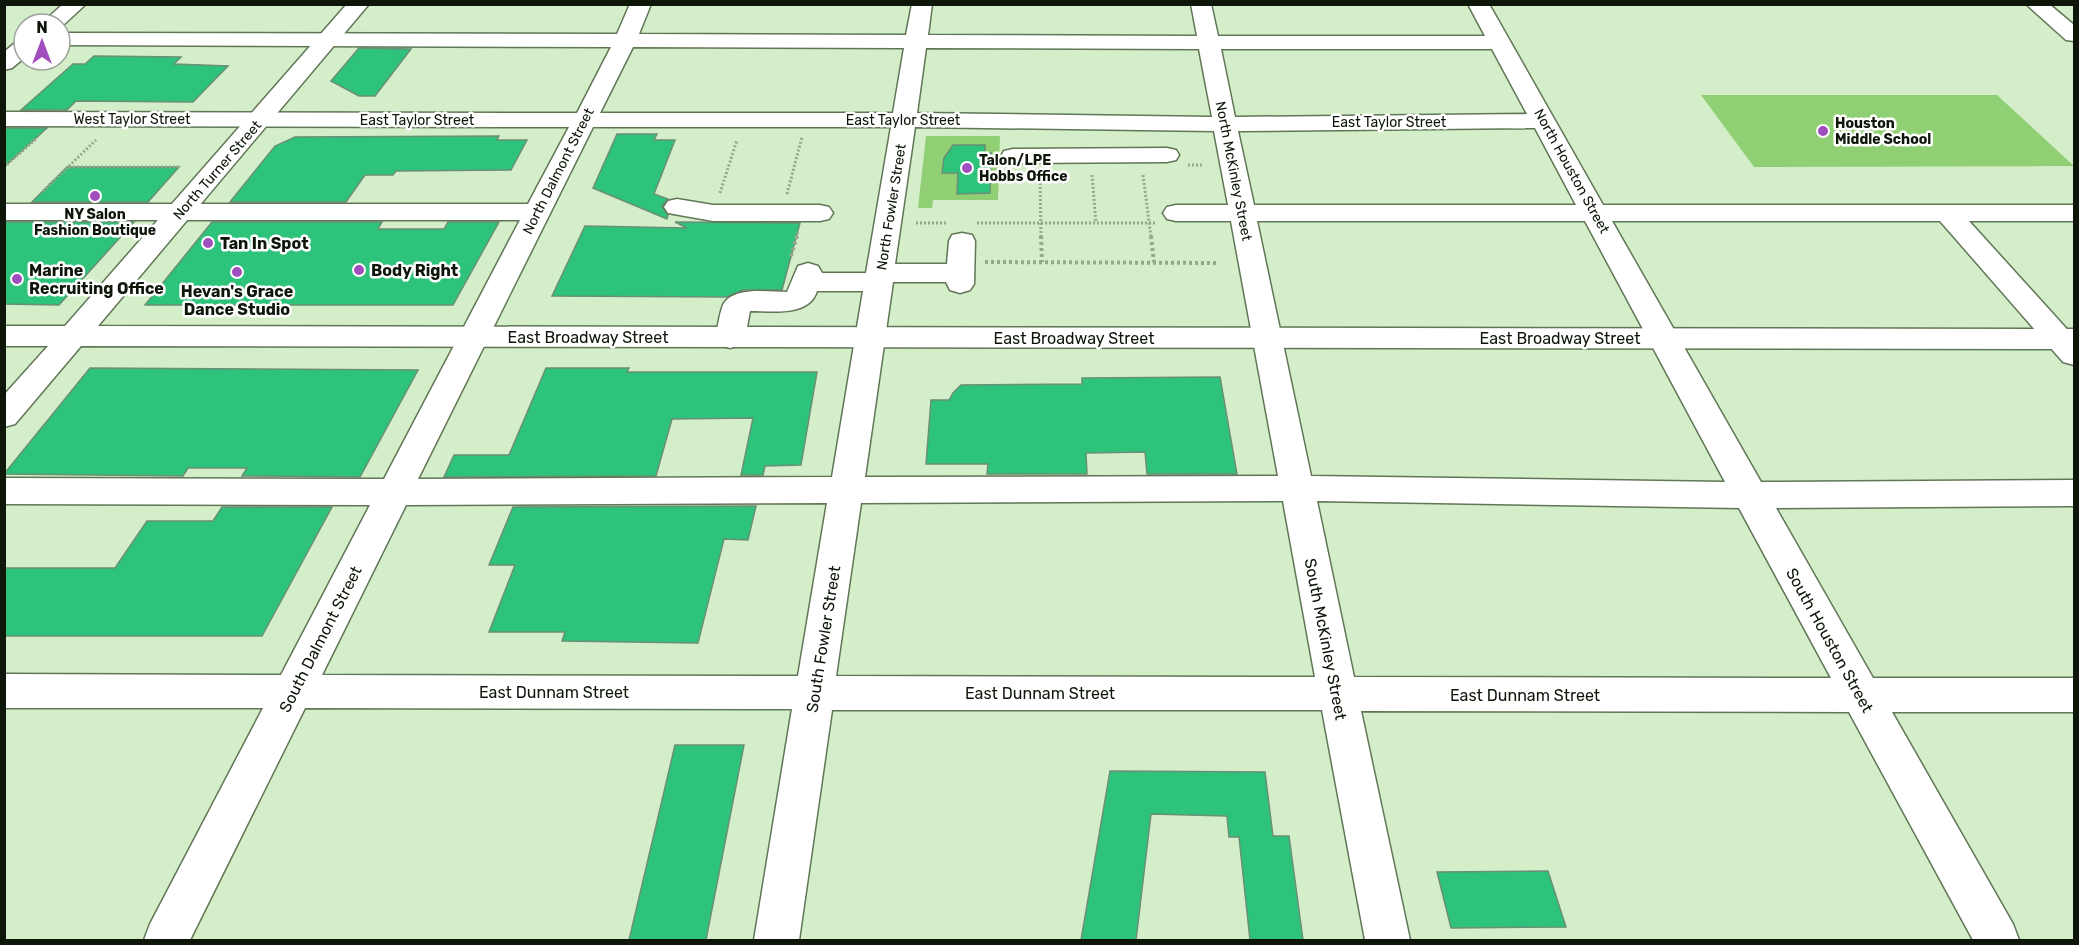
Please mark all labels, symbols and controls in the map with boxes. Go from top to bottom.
north arrow [12,12,72,72]
text: N [36,18,48,37]
street label: North McKinley Street [1212,100,1255,243]
street label: North Dalmont Street [519,105,598,237]
street label: North Houston Street [1530,106,1613,237]
street label: West Taylor Street [74,111,191,128]
street label: East Taylor Street [360,112,475,129]
street label: East Taylor Street [846,112,961,129]
street label: East Taylor Street [1332,114,1447,131]
place label: Houston Middle School [1835,115,1931,148]
street label: North Turner Street [170,117,266,224]
marker: Houston Middle School [1816,124,1830,138]
street label: North Fowler Street [873,142,910,272]
place label: Talon/LPE Hobbs Office [979,152,1067,185]
marker: Talon/LPE Hobbs Office [960,161,974,175]
marker: NY Salon Fashion Boutique [88,189,102,203]
place label: NY Salon Fashion Boutique [34,206,156,239]
place label: Tan In Spot [220,234,309,253]
marker: Tan In Spot [201,236,215,250]
place label: Marine Recruiting Office [29,261,164,298]
place label: Body Right [371,261,459,280]
marker: Body Right [352,263,366,277]
marker: Hevan's Grace Dance Studio [230,265,244,279]
marker: Marine Recruiting Office [10,272,24,286]
place label: Hevan's Grace Dance Studio [181,282,293,319]
street label: East Broadway Street [508,328,668,347]
street label: East Broadway Street [994,329,1154,348]
street label: East Broadway Street [1480,329,1640,348]
street label: South McKinley Street [1300,557,1351,722]
street label: South Dalmont Street [275,563,366,716]
street label: South Fowler Street [803,564,844,714]
street label: South Houston Street [1782,565,1877,716]
street label: East Dunnam Street [479,683,629,702]
street label: East Dunnam Street [965,684,1115,703]
street label: East Dunnam Street [1450,686,1600,705]

